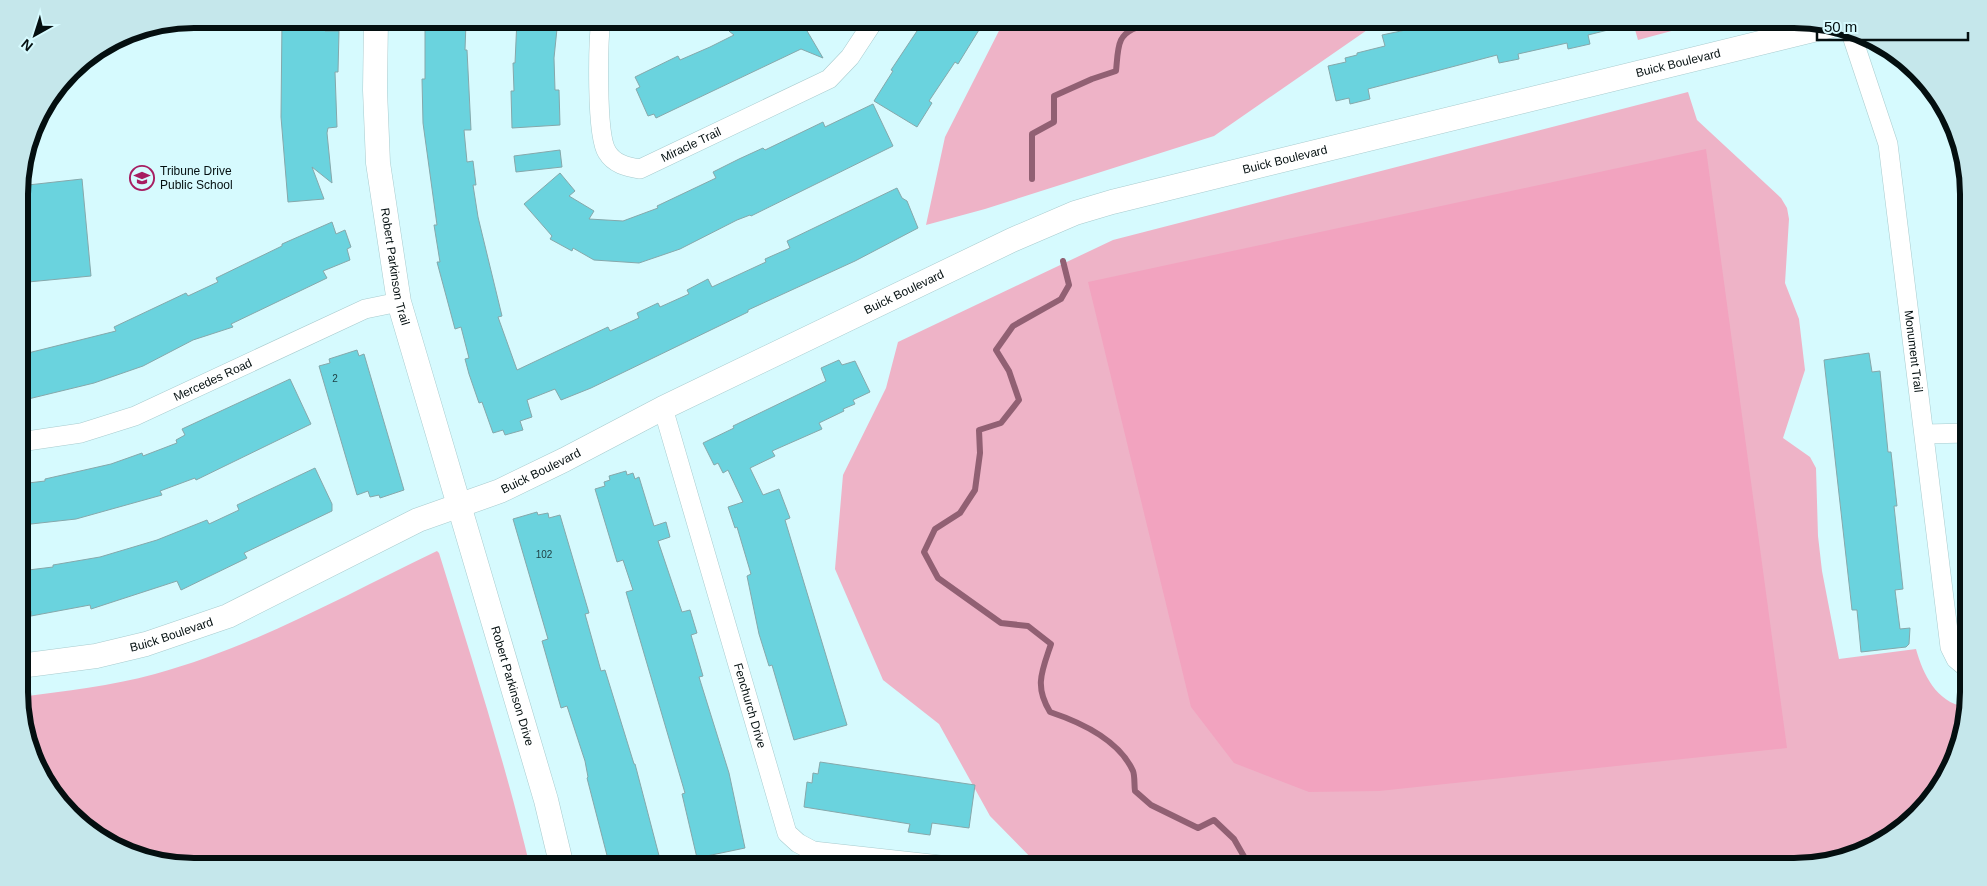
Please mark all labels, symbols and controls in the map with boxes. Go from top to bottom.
north arrow [10,10,60,60]
scale bar [1817,10,1968,42]
text: 50 m [1824,18,1857,35]
text: N [18,36,36,55]
street label: Buick Boulevard [1634,46,1722,80]
street label: Miracle Trail [659,124,723,165]
street label: Buick Boulevard [1241,142,1329,177]
place label: Tribune Drive Public School [160,164,233,192]
school or university icon: Tribune Drive Public School [129,165,155,191]
street label: Robert Parkinson Trail [378,207,412,327]
street label: Buick Boulevard [862,267,946,317]
street label: Monument Trail [1902,309,1926,393]
street label: Mercedes Road [171,356,254,404]
house number: 2 [332,373,338,384]
street label: Buick Boulevard [499,446,583,496]
house number: 102 [536,549,553,560]
street label: Buick Boulevard [128,615,215,655]
street label: Robert Parkinson Drive [488,624,537,748]
street label: Fenchurch Drive [731,661,769,750]

